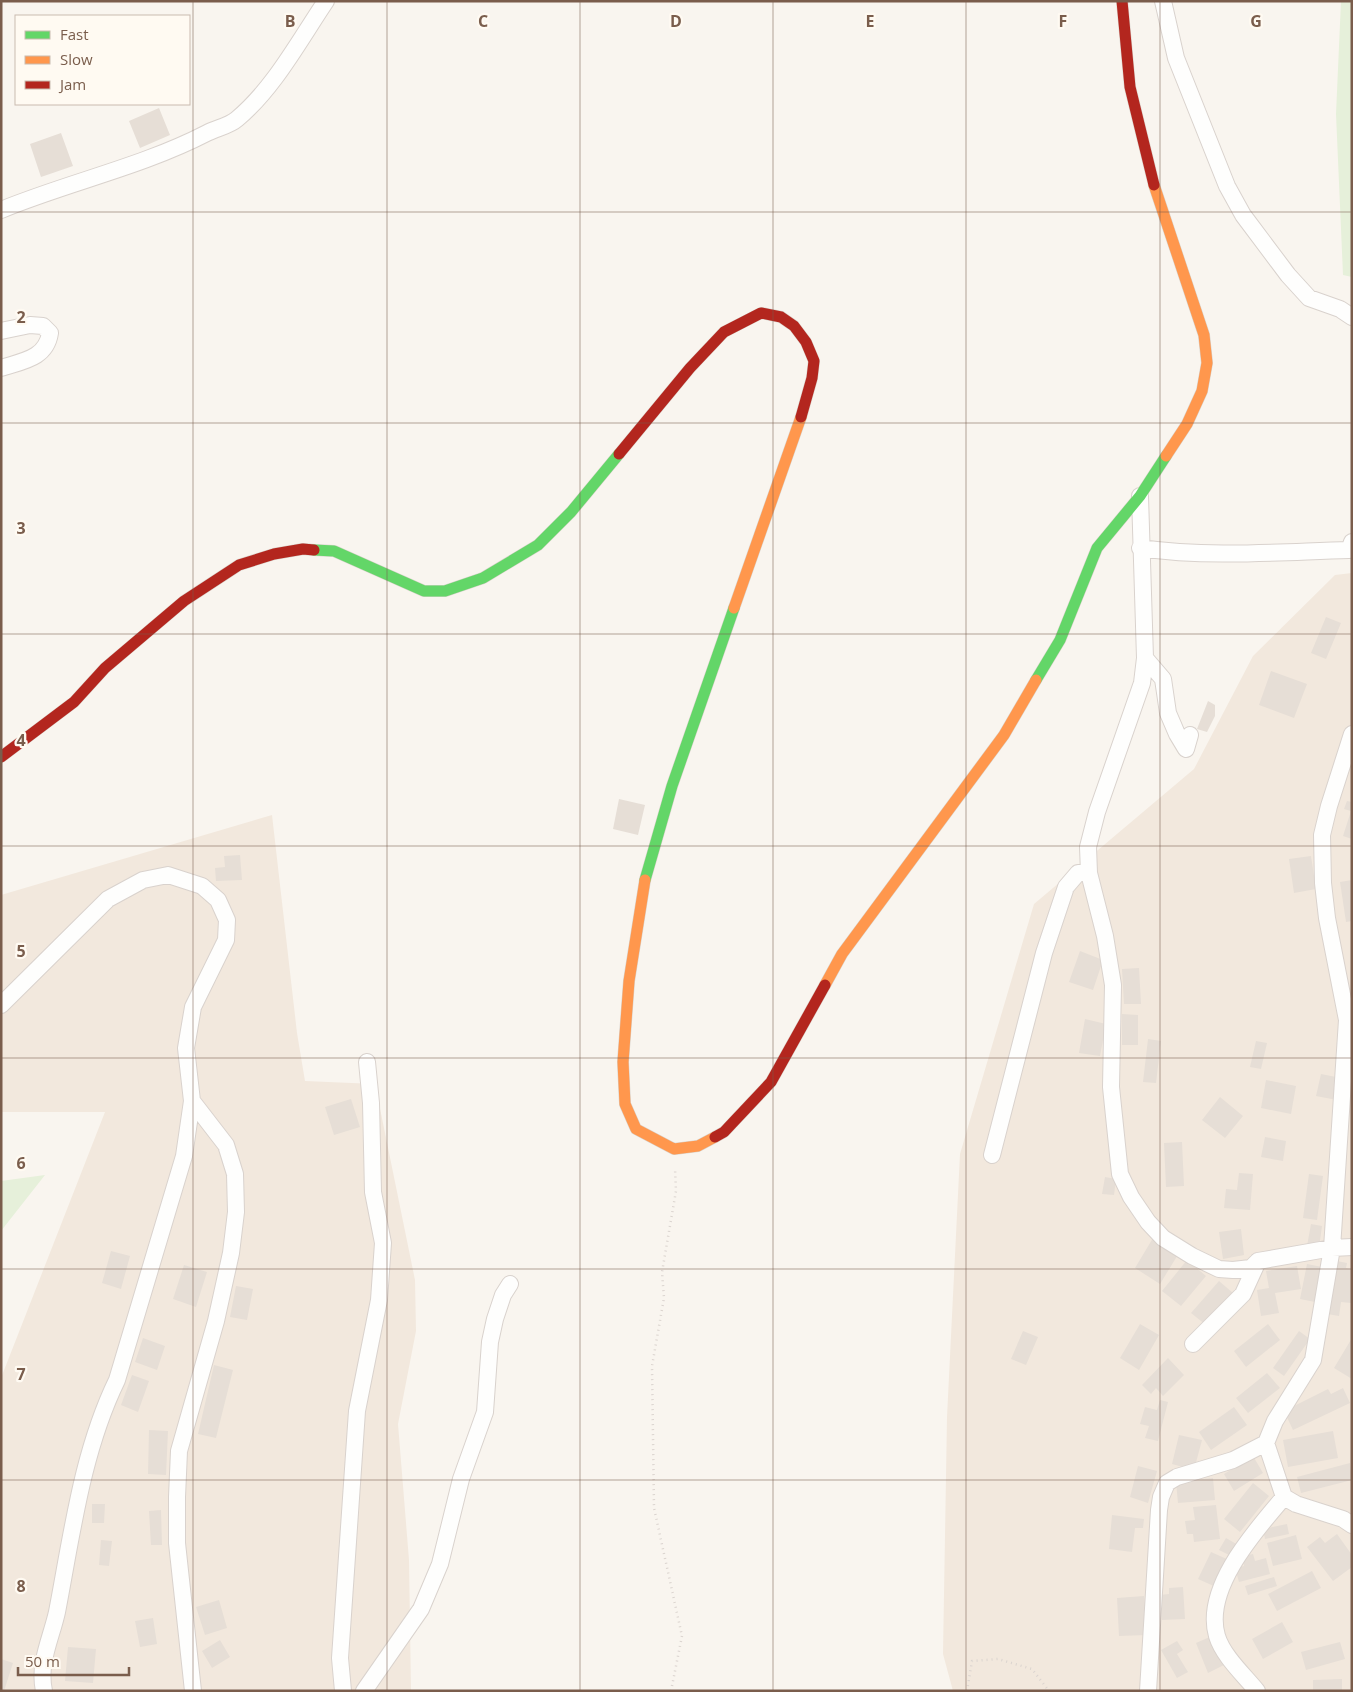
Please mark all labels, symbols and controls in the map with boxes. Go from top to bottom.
text: B [285,10,295,32]
text: C [478,10,488,32]
text: D [670,10,682,32]
text: E [866,10,875,32]
text: F [1059,10,1067,32]
text: G [1250,10,1262,32]
legend [15,15,190,105]
text: Fast [60,24,89,44]
text: Slow [60,49,93,69]
text: Jam [58,74,86,94]
text: 2 [16,306,26,328]
text: 3 [16,517,26,539]
text: 4 [16,729,26,751]
text: 5 [16,940,26,962]
text: 6 [16,1152,26,1174]
text: 7 [16,1363,26,1385]
text: 8 [16,1575,26,1597]
scale bar [18,1644,129,1676]
text: 50 m [25,1651,60,1671]

